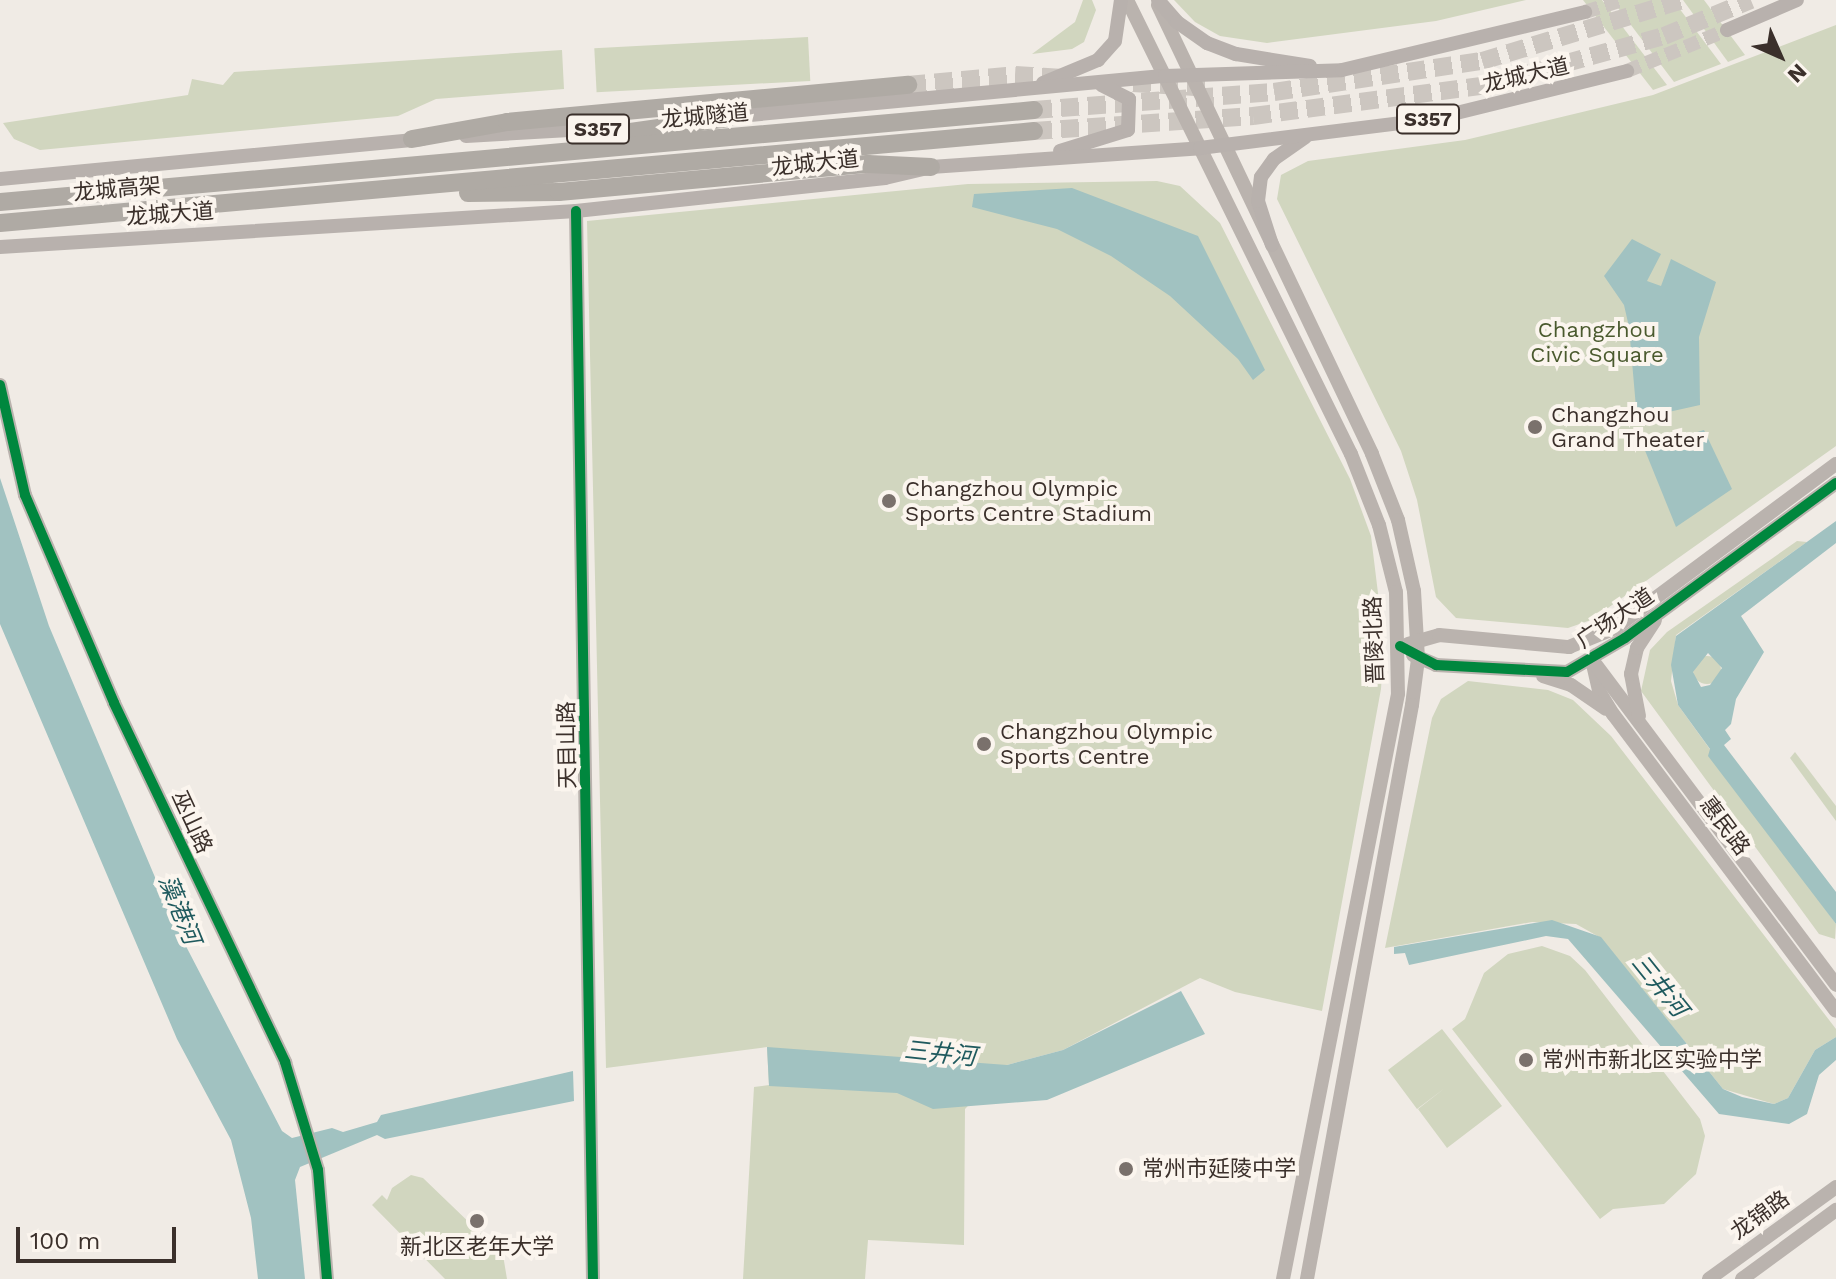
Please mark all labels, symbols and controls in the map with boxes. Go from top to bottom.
north arrow [1740,16,1820,96]
street label: 龙城大道 [1480,52,1572,98]
text: N [1783,59,1812,88]
street label: 龙城隧道 [660,99,750,133]
road number: S357 [1396,103,1460,135]
road number: S357 [566,113,630,145]
street label: 龙城大道 [770,145,860,181]
street label: 龙城高架 [72,172,162,206]
street label: 龙城大道 [125,198,215,230]
park label: Changzhou Civic Square [1530,316,1664,368]
place label: Changzhou Grand Theater [1551,401,1705,452]
marker: Changzhou Grand Theater [1526,418,1544,436]
place label: Changzhou Olympic Sports Centre Stadium [905,475,1152,526]
marker: Changzhou Olympic Sports Centre Stadium [880,492,898,510]
street label: 广场大道 [1571,582,1659,654]
street label: 晋陵北路 [1359,596,1389,684]
street label: 天目山路 [553,701,581,789]
place label: Changzhou Olympic Sports Centre [1000,718,1213,770]
marker: Changzhou Olympic Sports Centre [975,735,993,753]
street label: 巫山路 [166,787,218,857]
street label: 惠民路 [1695,792,1755,860]
water label: 藻港河 [152,871,206,949]
water label: 三井河 [1625,949,1693,1023]
water label: 三井河 [903,1036,977,1072]
place label: 常州市新北区实验中学 [1542,1047,1762,1073]
marker: 常州市新北区实验中学 [1517,1051,1535,1069]
place label: 常州市延陵中学 [1142,1156,1296,1182]
marker: 常州市延陵中学 [1117,1160,1135,1178]
street label: 龙锦路 [1726,1185,1794,1245]
scale bar [20,1211,180,1261]
marker: 新北区老年大学 [468,1212,486,1230]
text: 100 m [30,1227,100,1255]
place label: 新北区老年大学 [400,1234,554,1260]

